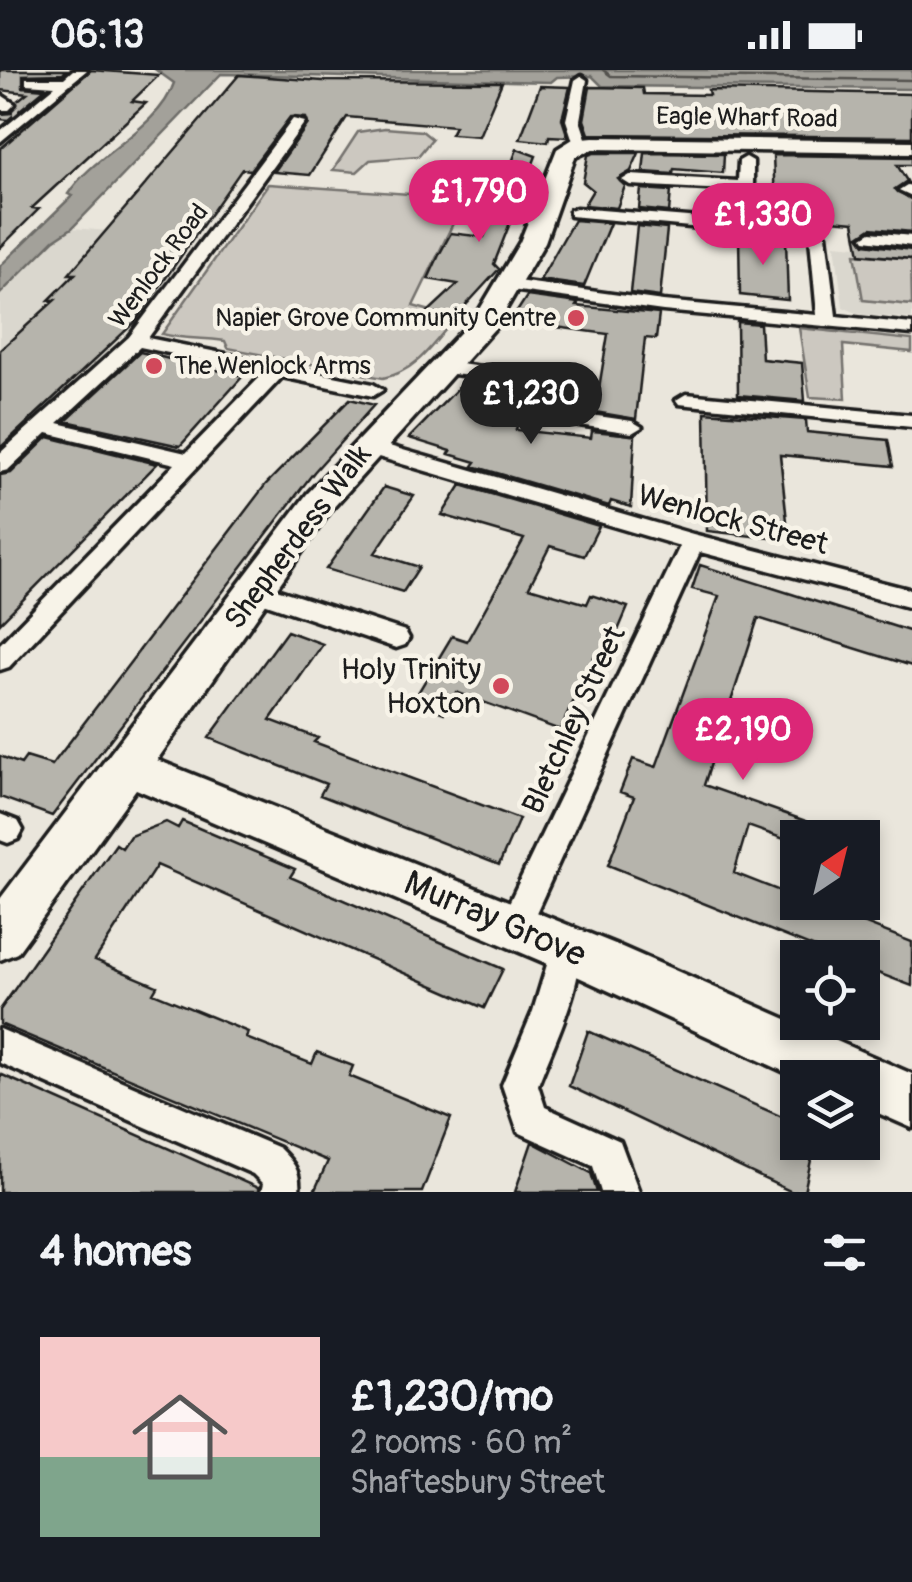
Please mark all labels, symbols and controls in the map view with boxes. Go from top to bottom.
text: 06:13 [50,11,144,59]
street label: Eagle Wharf Road [656,101,838,135]
pin: £1,790 [398,160,560,245]
text: £1,790 [431,172,527,212]
pin: £1,330 [682,183,844,268]
text: £1,330 [714,195,812,235]
street label: Wenlock Road [102,198,216,334]
place label: Napier Grove Community Centre [215,303,557,334]
marker: Napier Grove Community Centre [565,307,587,329]
place label: The Wenlock Arms [174,351,371,382]
marker: The Wenlock Arms [143,355,165,377]
pin: £1,230 [450,362,612,447]
text: £1,230 [482,374,580,414]
street label: Shepherdess Walk [216,437,380,637]
street label: Wenlock Street [634,477,833,563]
street label: Bletchley Street [514,619,634,820]
place label: Holy Trinity Hoxton [341,651,481,722]
marker: Holy Trinity Hoxton [490,675,512,697]
pin: £2,190 [662,698,824,783]
text: £2,190 [694,710,792,750]
north arrow [780,820,880,920]
map controls [780,820,880,1160]
street label: Murray Grove [397,861,593,977]
button: locate [780,940,880,1040]
button: layers [780,1060,880,1160]
icon: filters [817,1225,872,1280]
text: 4 homes [40,1226,191,1278]
text: £1,230/mo [350,1371,553,1423]
icon: home [120,1377,240,1497]
text: 2 rooms · 60 m² [350,1423,572,1463]
text: Shaftesbury Street [350,1463,605,1503]

